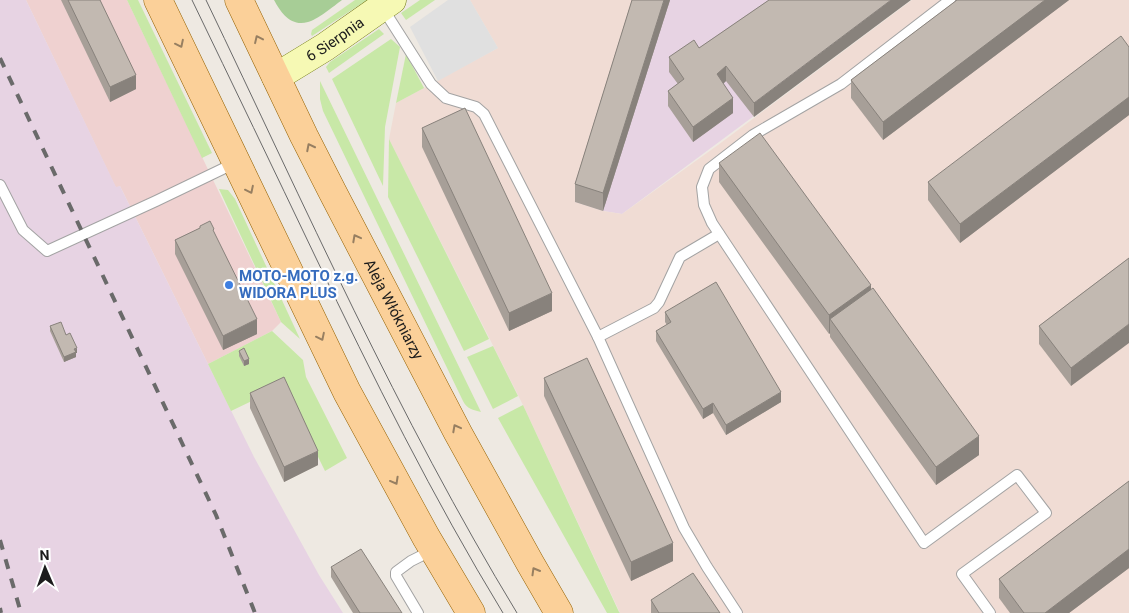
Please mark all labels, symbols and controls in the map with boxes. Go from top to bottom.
street label: 6 Sierpnia [303,13,368,65]
one-way arrow [254,35,264,44]
one-way arrow [173,39,184,48]
one-way arrow [306,144,316,153]
one-way arrow [244,185,254,194]
one-way arrow [353,234,363,243]
street label: Aleja Włókniarzy [360,256,427,363]
place label: MOTO-MOTO z.g. WIDORA PLUS [239,267,358,302]
marker: MOTO-MOTO z.g. WIDORA PLUS [223,279,235,291]
one-way arrow [315,332,325,341]
one-way arrow [452,425,462,434]
one-way arrow [389,476,399,485]
north arrow [20,543,70,593]
text: N [39,547,50,563]
one-way arrow [531,567,541,576]

